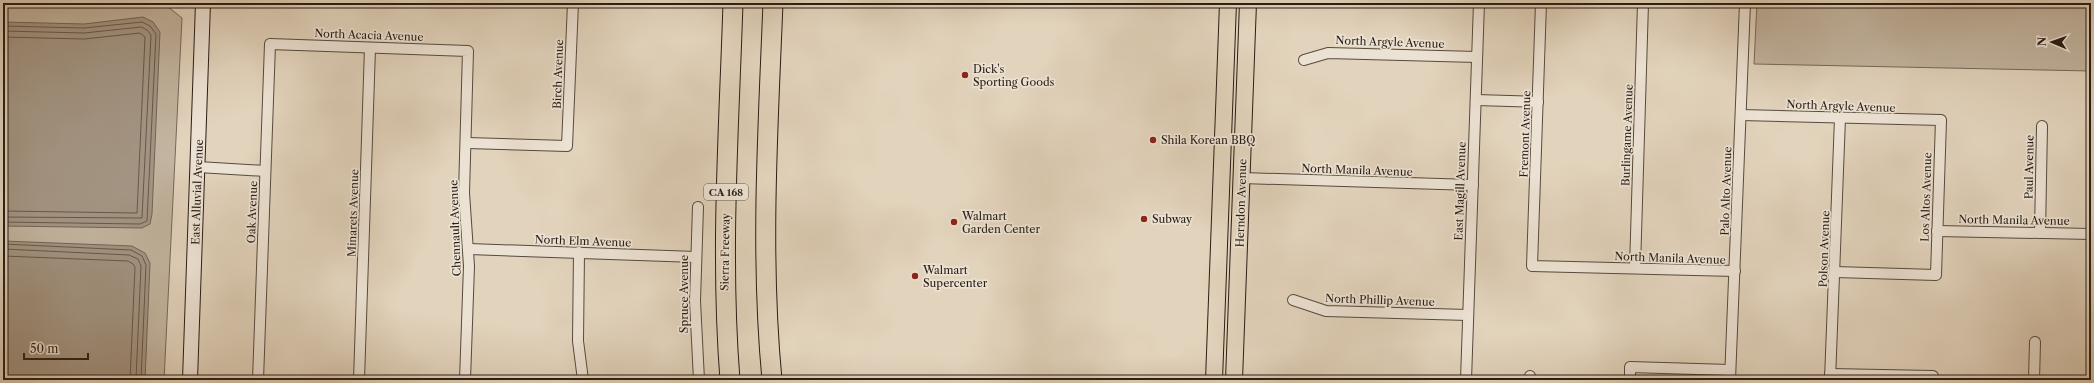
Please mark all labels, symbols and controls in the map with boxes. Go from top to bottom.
north arrow [2032,22,2072,62]
street label: North Acacia Avenue [314,26,424,44]
street label: North Argyle Avenue [1335,33,1445,51]
text: N [2035,36,2049,47]
street label: Birch Avenue [550,39,566,109]
place label: Dick's Sporting Goods [973,62,1055,89]
marker: Dick's Sporting Goods [960,70,970,80]
street label: Burlingame Avenue [1618,84,1636,186]
street label: Fremont Avenue [1516,90,1534,178]
street label: North Argyle Avenue [1786,97,1896,115]
place label: Shila Korean BBQ [1161,133,1255,147]
marker: Shila Korean BBQ [1148,135,1158,145]
street label: Paul Avenue [2021,135,2037,199]
street label: East Alluvial Avenue [188,139,206,245]
street label: East Magill Avenue [1451,141,1469,241]
street label: Palo Alto Avenue [1717,146,1735,236]
street label: Los Altos Avenue [1917,152,1935,242]
street label: Herndon Avenue [1232,158,1250,248]
street label: North Manila Avenue [1301,161,1413,179]
street label: Minarets Avenue [344,169,362,257]
street label: Chennault Avenue [446,179,464,277]
street label: Oak Avenue [244,180,260,244]
road number: CA 168 [704,184,748,200]
place label: Walmart Garden Center [961,209,1040,236]
street label: Polson Avenue [1816,210,1832,288]
street label: Sierra Freeway [717,212,733,291]
place label: Subway [1152,212,1193,226]
street label: North Manila Avenue [1958,212,2070,228]
marker: Subway [1139,214,1149,224]
marker: Walmart Garden Center [949,217,959,227]
street label: North Elm Avenue [534,232,632,250]
street label: North Manila Avenue [1614,249,1726,267]
street label: Spruce Avenue [677,255,691,333]
place label: Walmart Supercenter [922,263,988,290]
marker: Walmart Supercenter [910,271,920,281]
street label: North Phillip Avenue [1325,291,1435,309]
scale bar [24,335,88,361]
text: 50 m [30,341,59,356]

